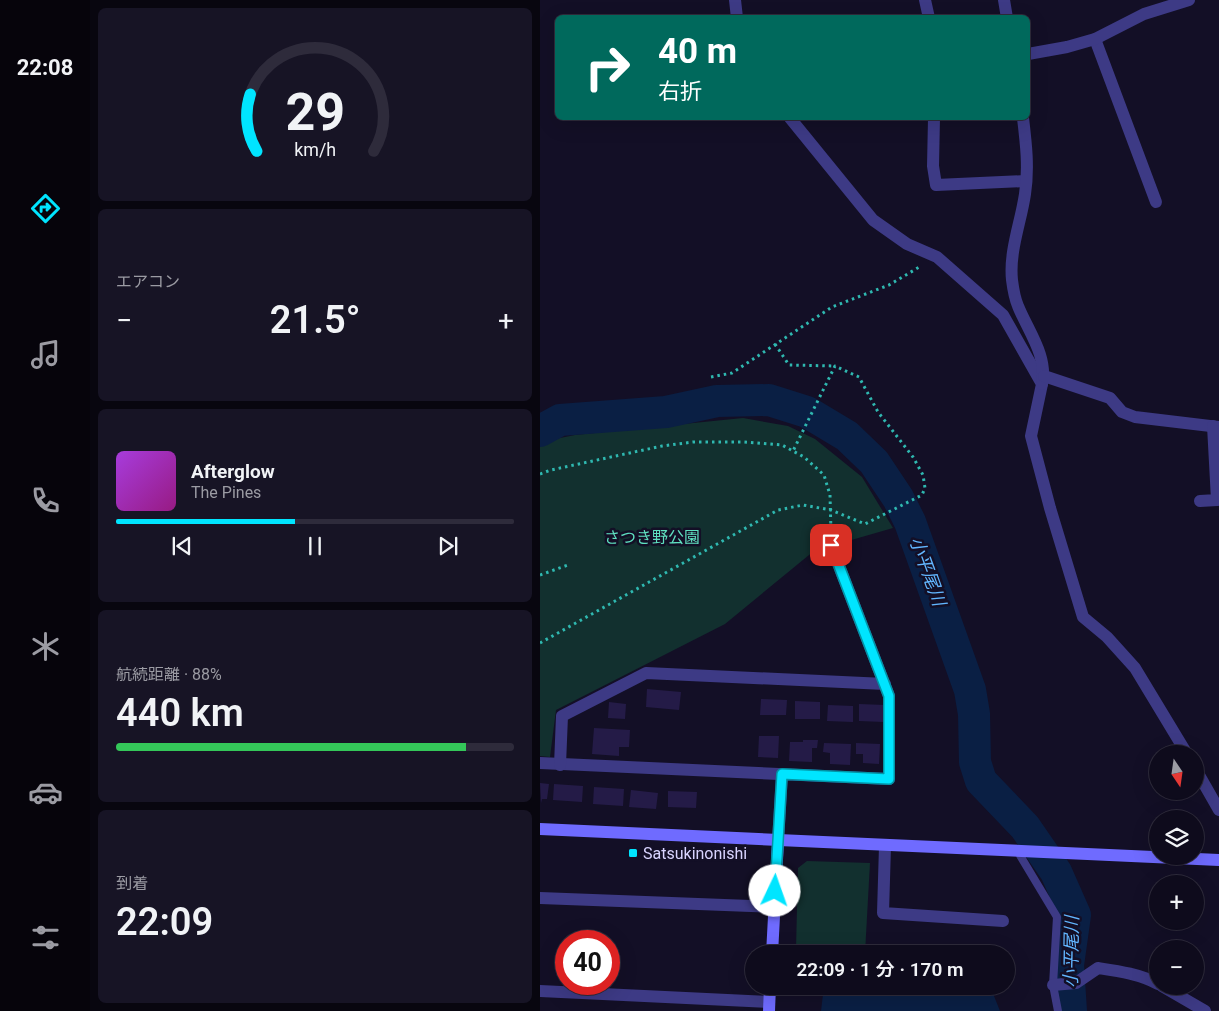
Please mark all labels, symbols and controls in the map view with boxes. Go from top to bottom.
text: 40 m [658,31,737,72]
icon: right [575,35,640,100]
text: 22:08 [17,55,73,80]
text: 右折 [658,79,702,104]
text: 29 [285,82,345,143]
text: km/h [294,139,336,160]
icon: directions [28,191,63,226]
text: エアコン [116,272,180,291]
text: 21.5° [270,298,360,342]
text: − [116,304,132,337]
text: + [498,304,514,337]
icon: music [28,337,63,372]
text: Afterglow [191,460,275,483]
icon: phone [28,483,63,518]
text: The Pines [191,483,261,502]
pin [810,524,852,566]
park label: さつき野公園 [604,528,700,547]
icon: arrive [817,531,845,559]
icon: previous [168,532,196,560]
icon: pause [301,532,329,560]
icon: next [434,532,462,560]
water label: 小平尾川 [906,534,951,610]
icon: climate [28,629,63,664]
text: 航続距離 · 88% [116,665,222,684]
text: 440 km [116,691,244,735]
north arrow [1149,745,1204,800]
map controls [1149,745,1204,995]
icon: car [28,775,63,810]
button: layers [1149,810,1204,865]
place label: Satsukinonishi [643,844,747,863]
marker: Satsukinonishi [627,847,639,859]
position arrow [748,864,800,916]
text: 到着 [116,874,148,893]
button: + [1149,875,1204,930]
text: 22:09 [116,900,213,944]
water label: 小平尾川 [1060,914,1082,988]
icon: filters [28,920,63,955]
speed limit sign: 40 [555,930,620,995]
button: − [1149,940,1204,995]
text: 22:09 · 1 分 · 170 m [797,958,963,981]

